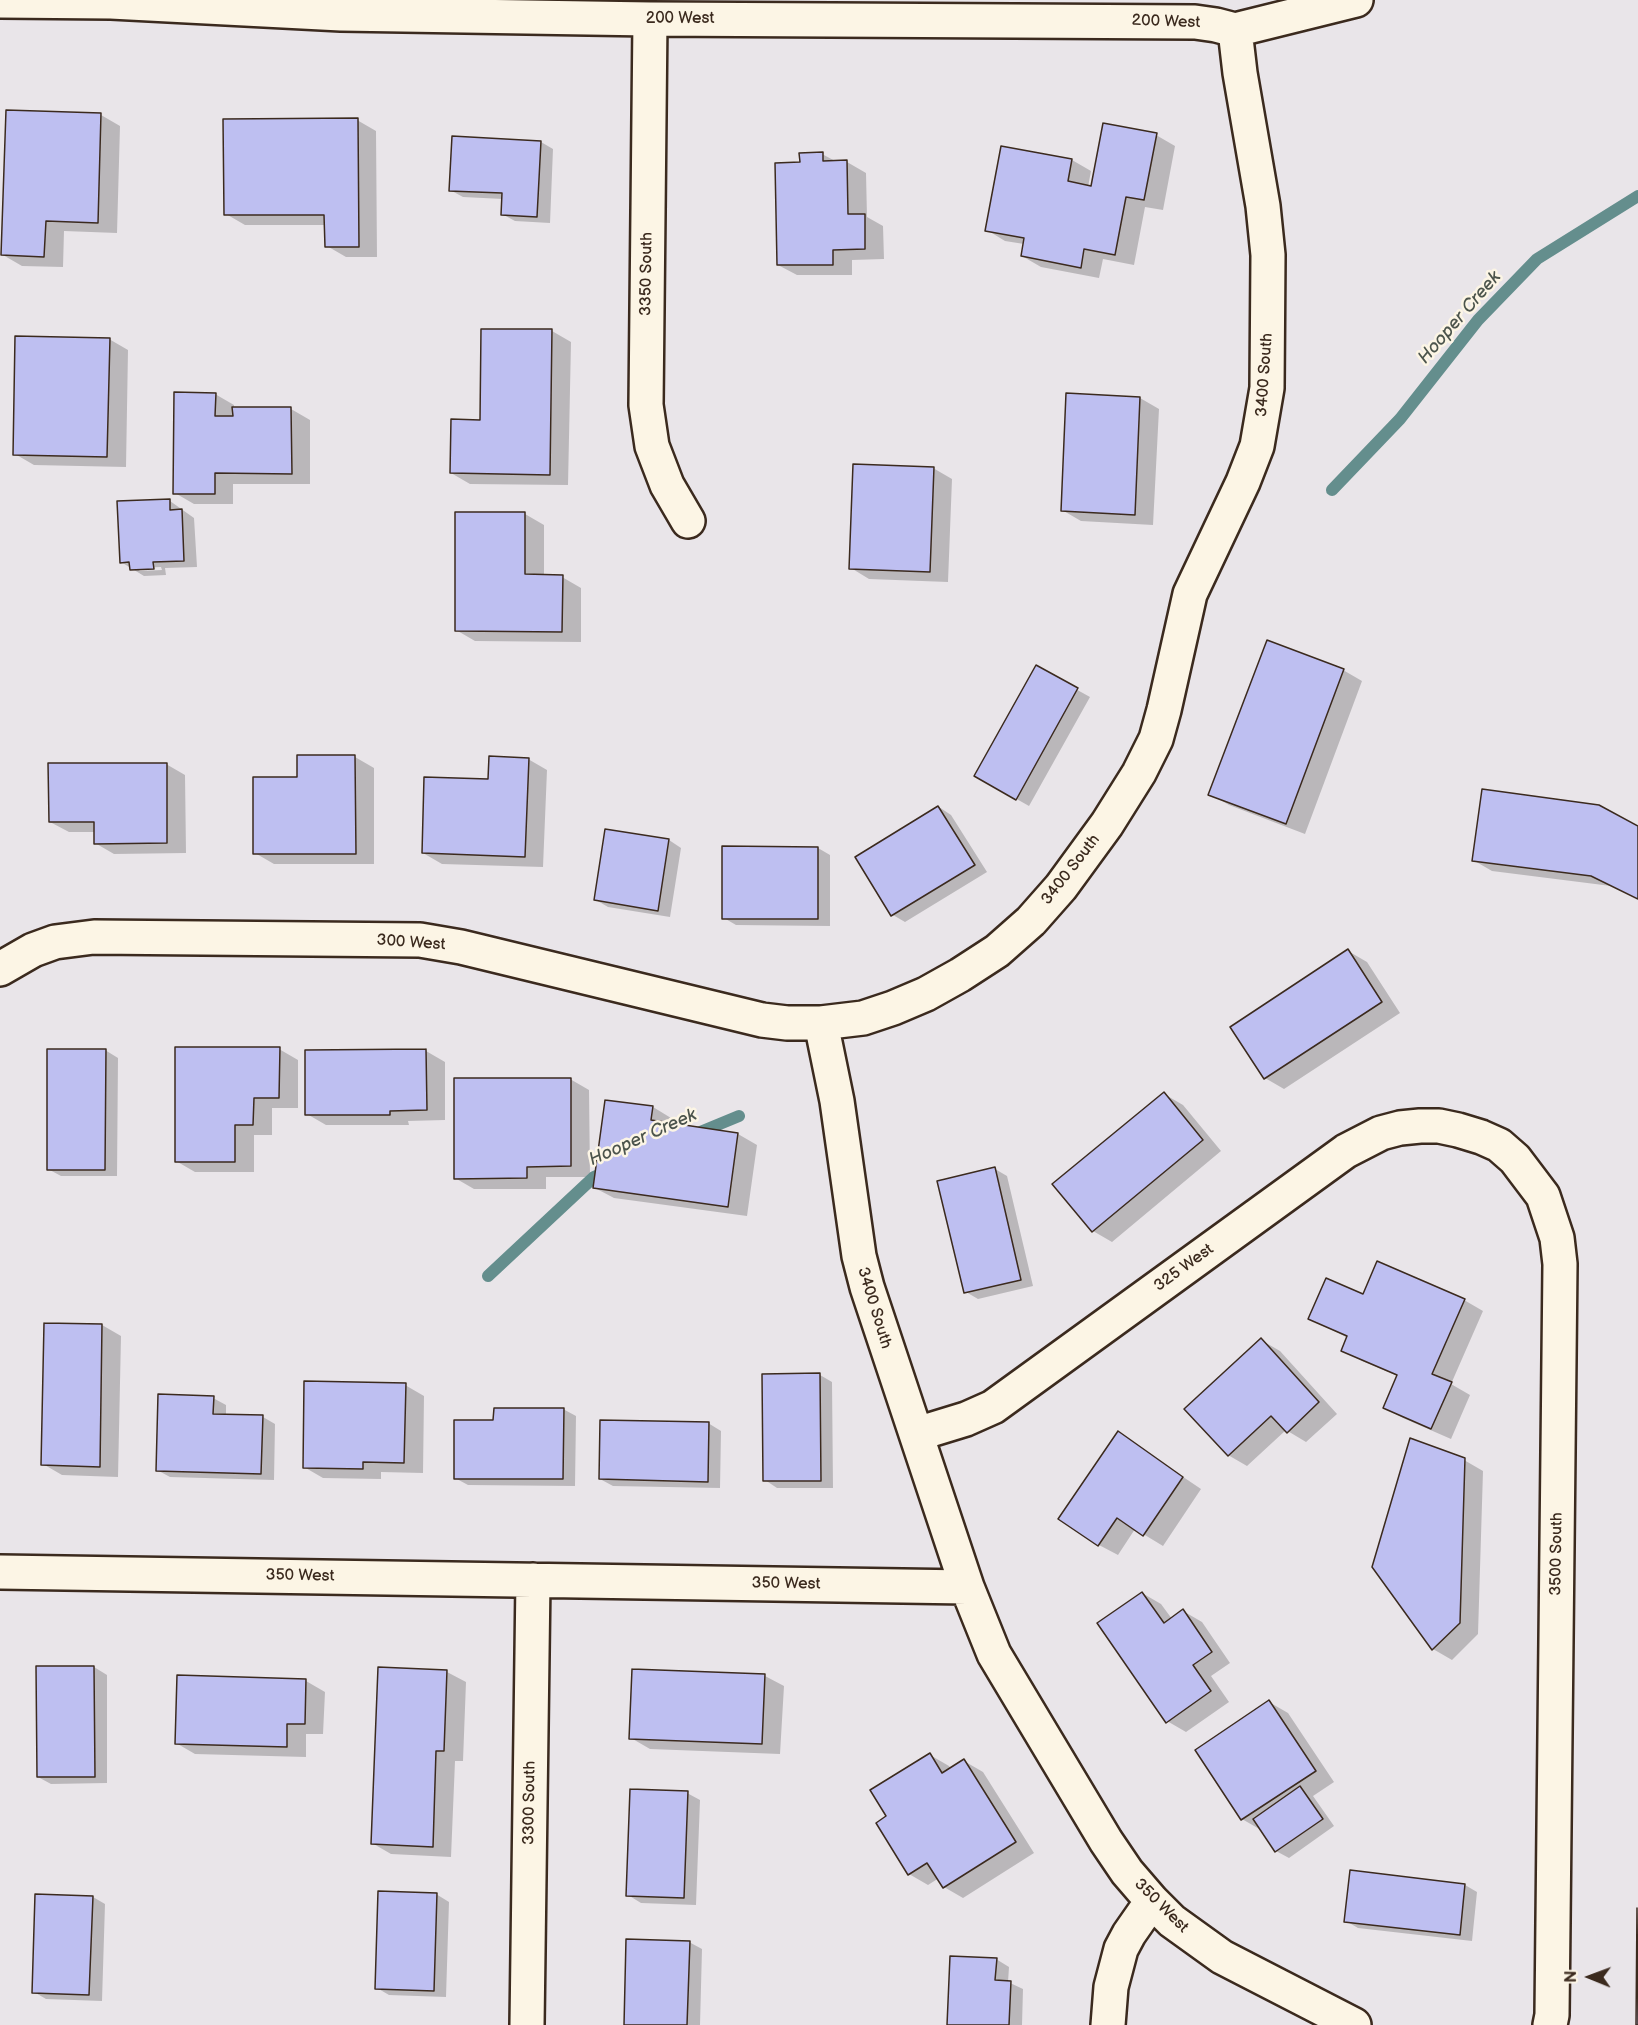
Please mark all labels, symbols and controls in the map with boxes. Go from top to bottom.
street label: 200 West [646,9,714,29]
street label: 200 West [1131,11,1201,33]
street label: 3350 South [637,232,657,316]
water label: Hooper Creek [1414,267,1506,369]
street label: 3400 South [1252,332,1278,418]
street label: 3400 South [1038,831,1104,909]
street label: 300 West [376,931,446,955]
water label: Hooper Creek [586,1105,700,1171]
street label: 325 West [1151,1240,1217,1296]
street label: 3400 South [853,1265,895,1351]
street label: 3500 South [1547,1512,1567,1596]
street label: 350 West [265,1566,335,1586]
street label: 350 West [751,1574,821,1594]
street label: 3300 South [520,1761,540,1845]
street label: 350 West [1130,1875,1192,1937]
north arrow [1560,1947,1620,2007]
text: N [1562,1970,1581,1983]

